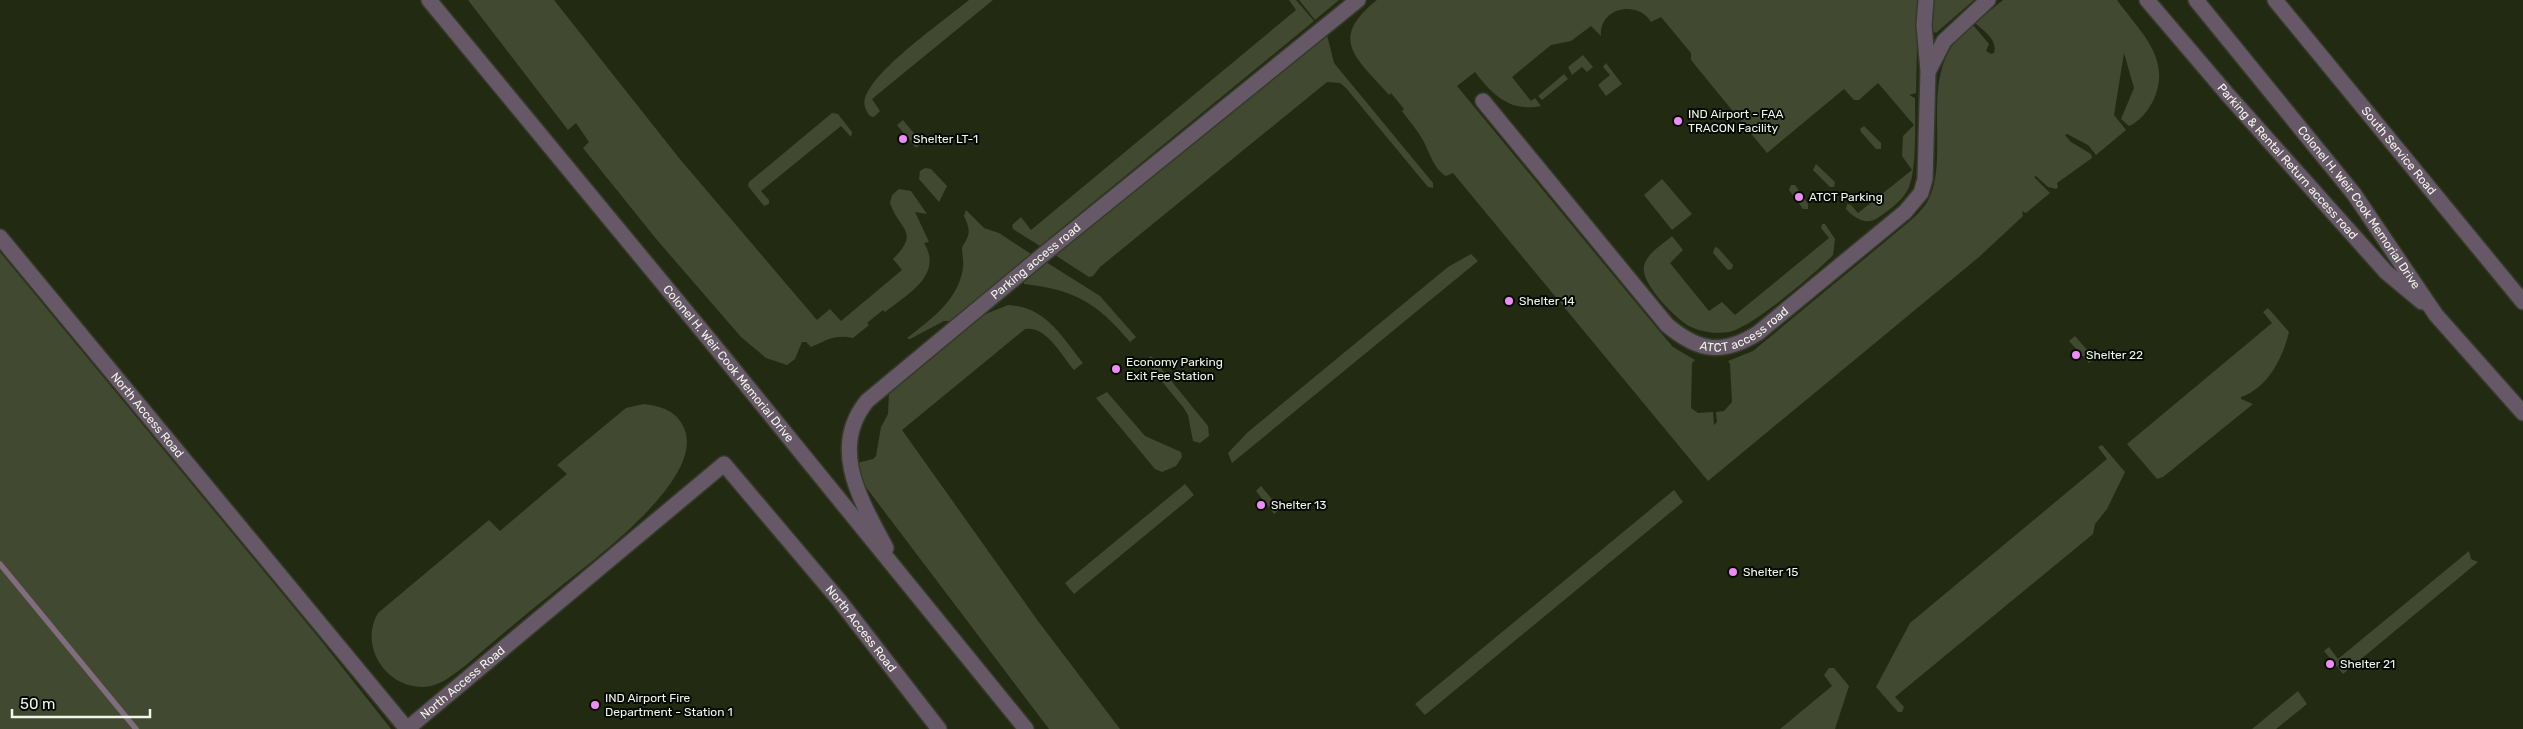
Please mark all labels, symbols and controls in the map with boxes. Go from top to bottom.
street label: Parking & Rental Return access road [2214,81,2360,242]
street label: South Service Road [2359,104,2439,198]
place label: IND Airport - FAA TRACON Facility [1688,107,1784,135]
marker: IND Airport - FAA TRACON Facility [1672,115,1684,127]
street label: Colonel H. Weir Cook Memorial Drive [2295,123,2423,292]
place label: Shelter LT-1 [913,132,978,146]
marker: Shelter LT-1 [897,133,909,145]
place label: ATCT Parking [1809,190,1883,204]
marker: ATCT Parking [1793,191,1805,203]
street label: Parking access road [988,220,1084,302]
street label: Colonel H. Weir Cook Memorial Drive [660,282,797,445]
place label: Shelter 14 [1519,294,1575,308]
marker: Shelter 14 [1503,295,1515,307]
street label: ATCT access road [1698,304,1791,355]
place label: Shelter 22 [2086,348,2143,362]
marker: Shelter 22 [2070,349,2082,361]
place label: Economy Parking Exit Fee Station [1126,355,1223,383]
marker: Economy Parking Exit Fee Station [1110,363,1122,375]
street label: North Access Road [108,370,186,460]
place label: Shelter 13 [1271,498,1326,512]
marker: Shelter 13 [1255,499,1267,511]
place label: Shelter 15 [1743,565,1798,579]
marker: Shelter 15 [1727,566,1739,578]
street label: North Access Road [823,583,899,675]
street label: North Access Road [417,643,508,722]
place label: Shelter 21 [2340,657,2395,671]
marker: Shelter 21 [2324,658,2336,670]
scale bar [12,686,150,718]
place label: IND Airport Fire Department - Station 1 [605,691,733,719]
text: 50 m [20,695,55,713]
marker: IND Airport Fire Department - Station 1 [589,699,601,711]

